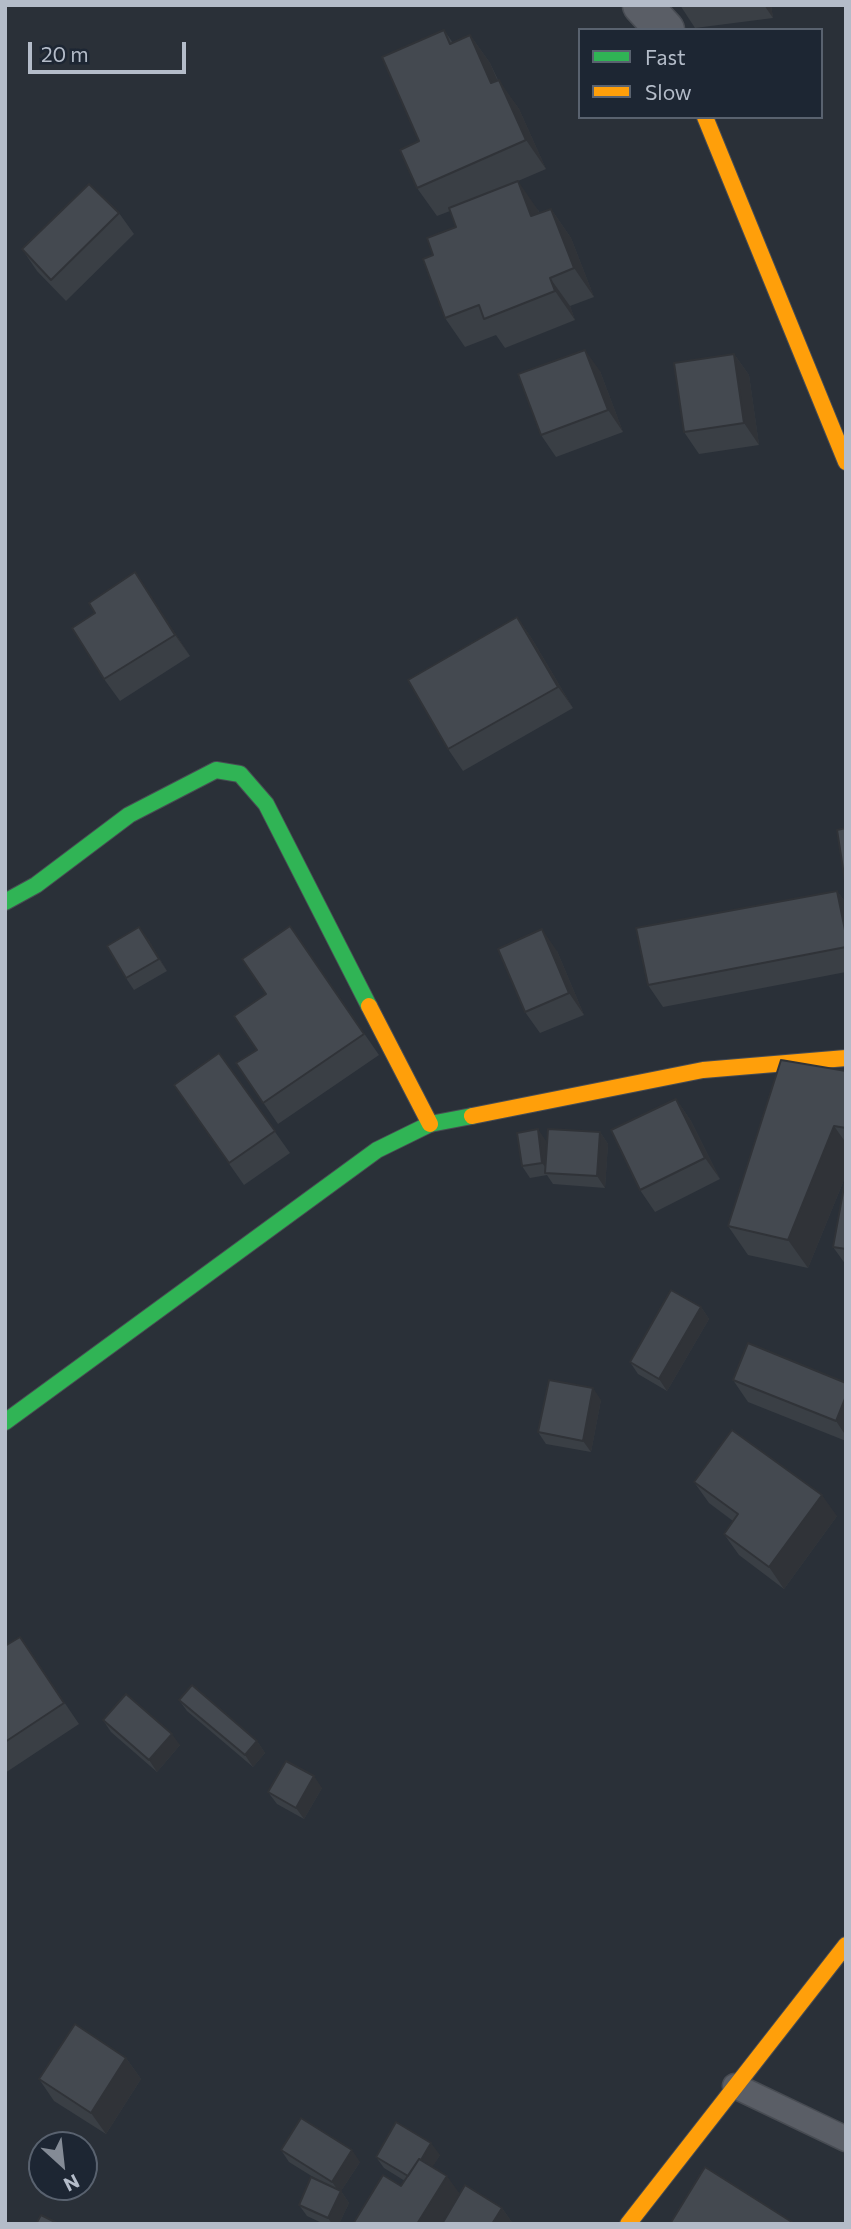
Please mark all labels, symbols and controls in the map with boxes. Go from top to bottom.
scale bar [32,28,189,72]
legend [578,28,823,119]
text: 20 m [41,41,89,66]
text: Fast [645,44,686,69]
text: Slow [645,79,692,104]
north arrow [28,2131,98,2201]
text: N [60,2170,83,2197]

